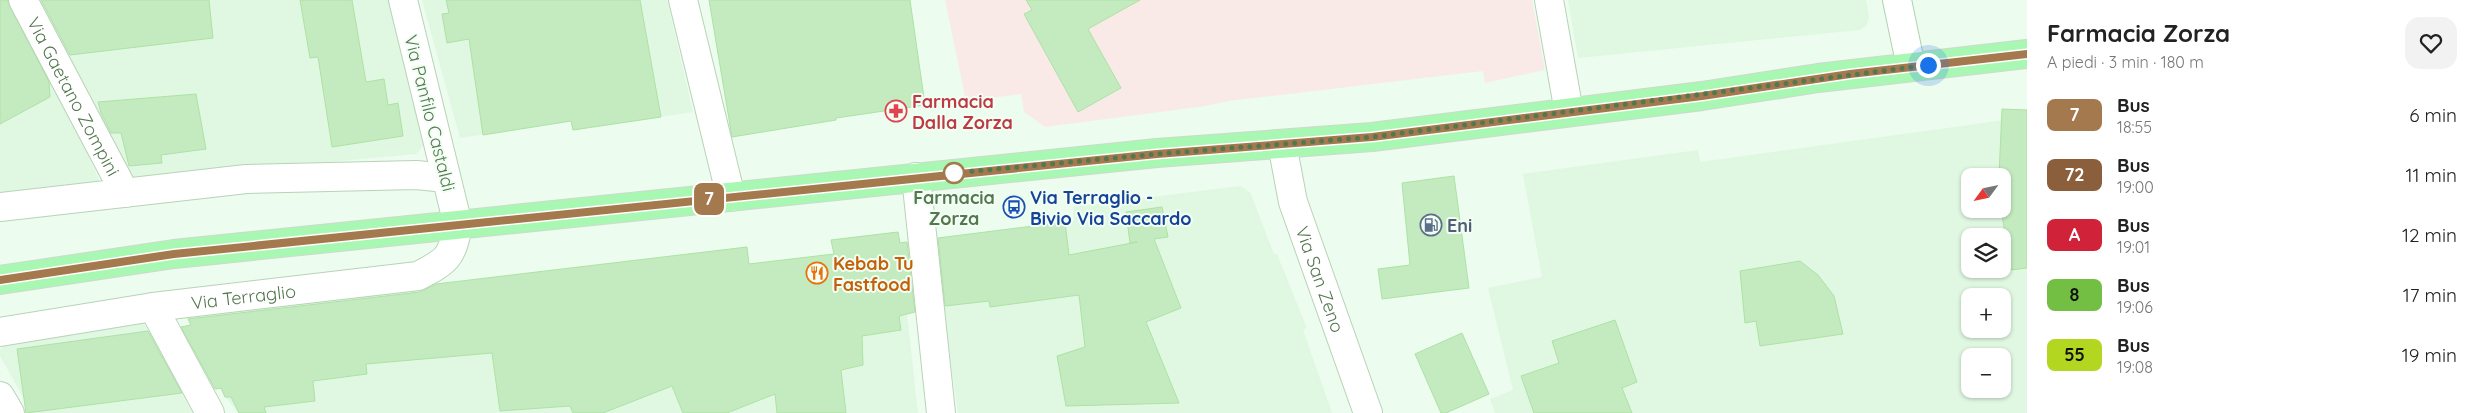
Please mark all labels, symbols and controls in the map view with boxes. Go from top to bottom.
street label: Via Gaetano Zompini [22,13,125,180]
button: heart [2405,17,2457,69]
text: Farmacia Zorza [2047,18,2230,48]
street label: Via Panfilo Castaldi [399,32,461,194]
text: A piedi · 3 min · 180 m [2047,52,2204,72]
your location [1916,53,1941,78]
place label: Farmacia Dalla Zorza [912,90,1013,134]
text: Bus [2117,93,2150,117]
pharmacy icon: Farmacia Dalla Zorza [884,99,908,123]
text: 7 [2070,103,2079,126]
text: 6 min [2409,103,2457,127]
text: 18:55 [2117,117,2152,137]
text: Bus [2117,153,2150,177]
marker: Farmacia Zorza [943,162,965,184]
text: 72 [2064,163,2085,186]
text: 11 min [2405,163,2457,187]
north arrow [1961,168,2011,218]
map controls [1961,168,2011,398]
text: 19:00 [2117,177,2154,197]
line badge: 7 [693,183,725,215]
place label: Farmacia Zorza [913,186,995,230]
place label: Via Terraglio - Bivio Via Saccardo [1030,186,1192,230]
text: 7 [704,187,714,210]
bus stop icon: Via Terraglio - Bivio Via Saccardo [1002,195,1026,219]
fuel station icon: Eni [1419,213,1443,237]
text: Bus [2117,213,2150,237]
place label: Eni [1447,214,1472,237]
street label: Via San Zeno [1291,223,1350,335]
text: A [2069,223,2080,246]
text: 12 min [2402,223,2457,247]
button: layers [1961,228,2011,278]
text: 19:01 [2117,237,2150,257]
place label: Kebab Tu Fastfood [833,252,914,296]
restaurant icon: Kebab Tu Fastfood [805,261,829,285]
text: Bus [2117,273,2150,297]
street label: Via Terraglio [190,279,297,314]
text: 8 [2070,283,2079,306]
text: 17 min [2403,283,2457,307]
button: + [1961,288,2011,338]
text: 19:06 [2117,297,2153,317]
text: Bus [2117,333,2150,357]
text: 55 [2064,343,2085,366]
text: 19 min [2402,343,2457,367]
button: − [1961,348,2011,398]
text: 19:08 [2117,357,2153,377]

